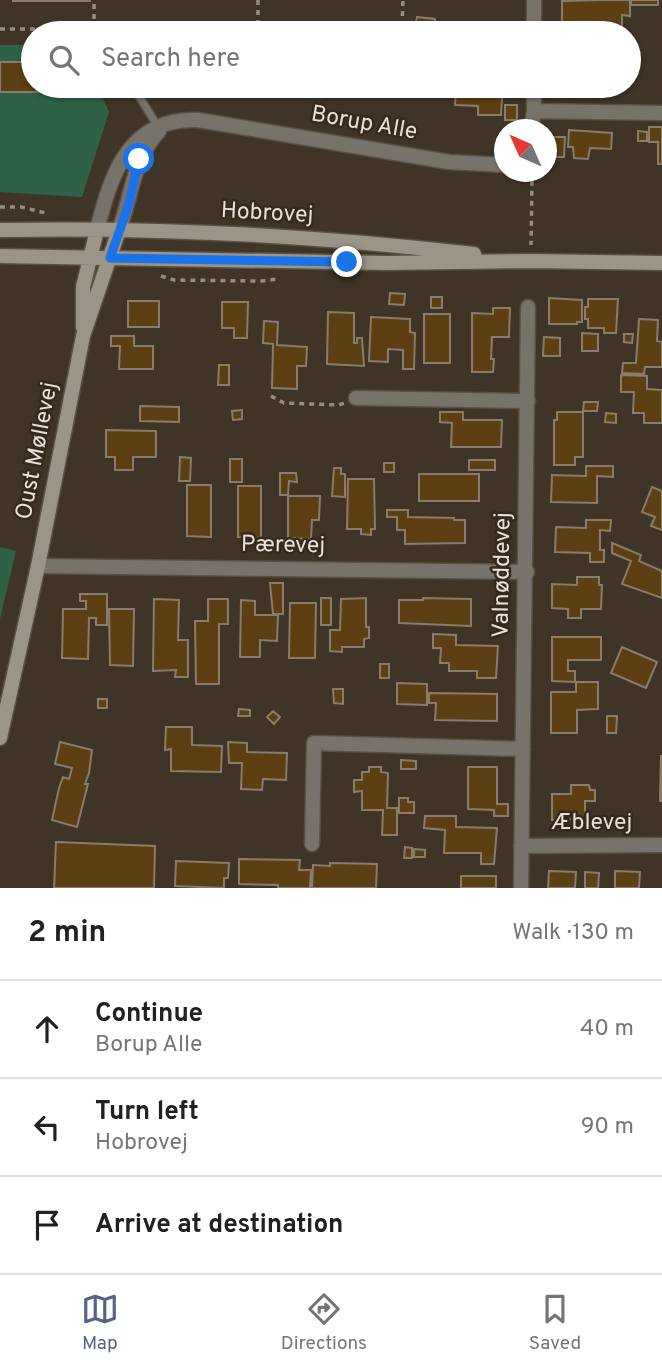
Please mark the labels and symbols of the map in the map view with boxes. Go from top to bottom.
street label: Borup Alle [309,100,419,148]
north arrow [494,119,557,182]
route start [123,143,154,174]
street label: Hobrovej [220,197,314,231]
route end [331,246,362,277]
street label: Oust Møllevej [10,380,66,522]
street label: Valnøddevej [487,512,519,638]
street label: Pærevej [241,531,325,561]
street label: Æblevej [551,809,632,838]

